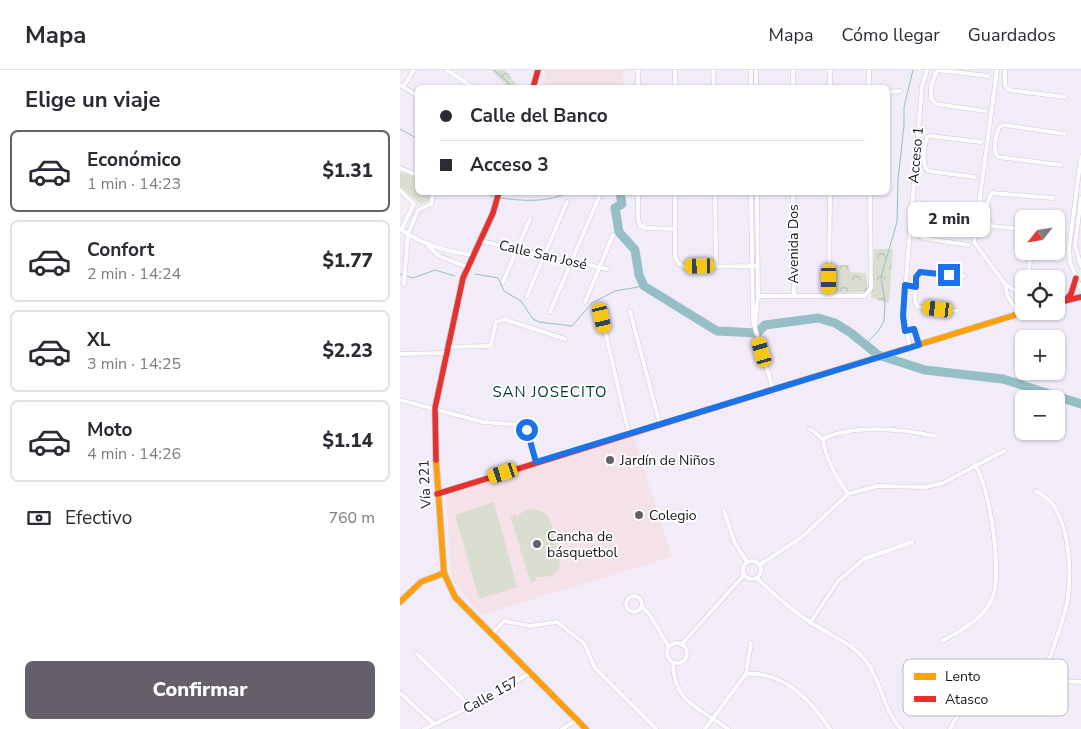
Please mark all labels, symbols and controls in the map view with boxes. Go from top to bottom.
text: Mapa [25,19,87,51]
text: Mapa [769,23,814,47]
text: Cómo llegar [842,23,940,47]
text: Guardados [968,23,1056,47]
text: Elige un viaje [25,85,160,115]
text: Calle del Banco [470,103,608,129]
street label: Acceso 1 [904,126,928,184]
text: Económico [87,147,181,173]
icon: car [27,149,72,194]
text: Acceso 3 [470,152,549,178]
text: $1.31 [322,158,373,184]
text: 1 min · 14:23 [87,173,181,195]
callout: 2 min [908,202,990,238]
street label: Avenida Dos [784,204,803,284]
text: 2 min [928,208,970,230]
north arrow [1015,210,1065,260]
map controls [1015,210,1065,440]
street label: Calle San José [497,236,589,274]
text: Confort [87,237,154,263]
icon: car [27,239,72,284]
text: $1.77 [322,248,373,274]
car [684,258,715,274]
text: 2 min · 14:24 [87,263,181,285]
car [821,264,836,294]
route end [938,264,960,286]
button: locate [1015,270,1065,320]
car [922,300,953,318]
car [591,302,612,334]
text: XL [87,327,110,353]
icon: car [27,329,72,374]
button: + [1015,330,1065,380]
car [750,336,773,368]
text: $2.23 [322,338,373,364]
text: 3 min · 14:25 [87,353,181,375]
district label: SAN JOSECITO [492,382,608,402]
button: − [1015,390,1065,440]
text: Moto [87,417,133,443]
icon: car [27,419,72,464]
route start [516,419,538,441]
text: $1.14 [322,428,373,454]
text: 4 min · 14:26 [87,443,181,465]
place label: Jardín de Niños [619,451,715,470]
marker: Jardín de Niños [604,454,616,466]
street label: Vía 221 [414,459,436,510]
car [486,461,519,485]
icon: cash [25,504,53,532]
text: Efectivo [65,505,132,531]
place label: Colegio [649,506,697,525]
text: 760 m [328,507,375,529]
marker: Colegio [633,509,645,521]
place label: Cancha de básquetbol [547,527,619,562]
marker: Cancha de básquetbol [531,538,543,550]
legend [903,659,1068,716]
button: Confirmar [25,661,375,719]
text: Lento [945,667,981,686]
street label: Calle 157 [460,672,522,718]
text: Atasco [945,690,988,709]

